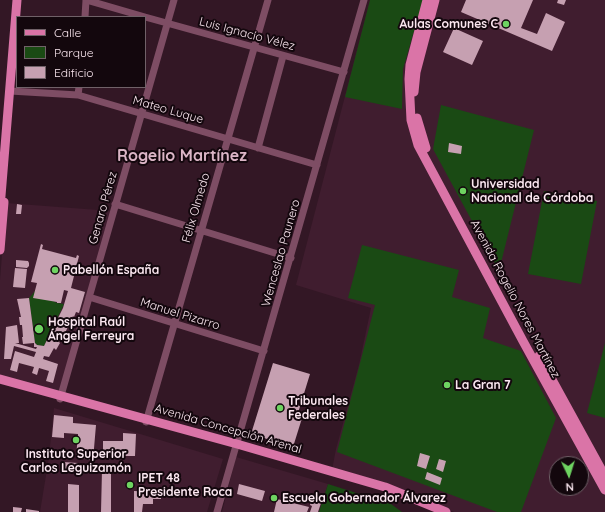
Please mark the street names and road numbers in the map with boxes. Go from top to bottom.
street label: Luis Ignacio Vélez [198,14,296,54]
street label: Mateo Luque [131,93,205,127]
street label: Genaro Pérez [86,170,120,246]
street label: Félix Olmedo [179,171,213,245]
street label: Wenceslao Paunero [259,198,303,308]
street label: Avenida Rogelio Nores Martínez [467,218,563,380]
street label: Manuel Pizarro [138,295,222,333]
street label: Avenida Concepción Arenal [153,401,303,457]

